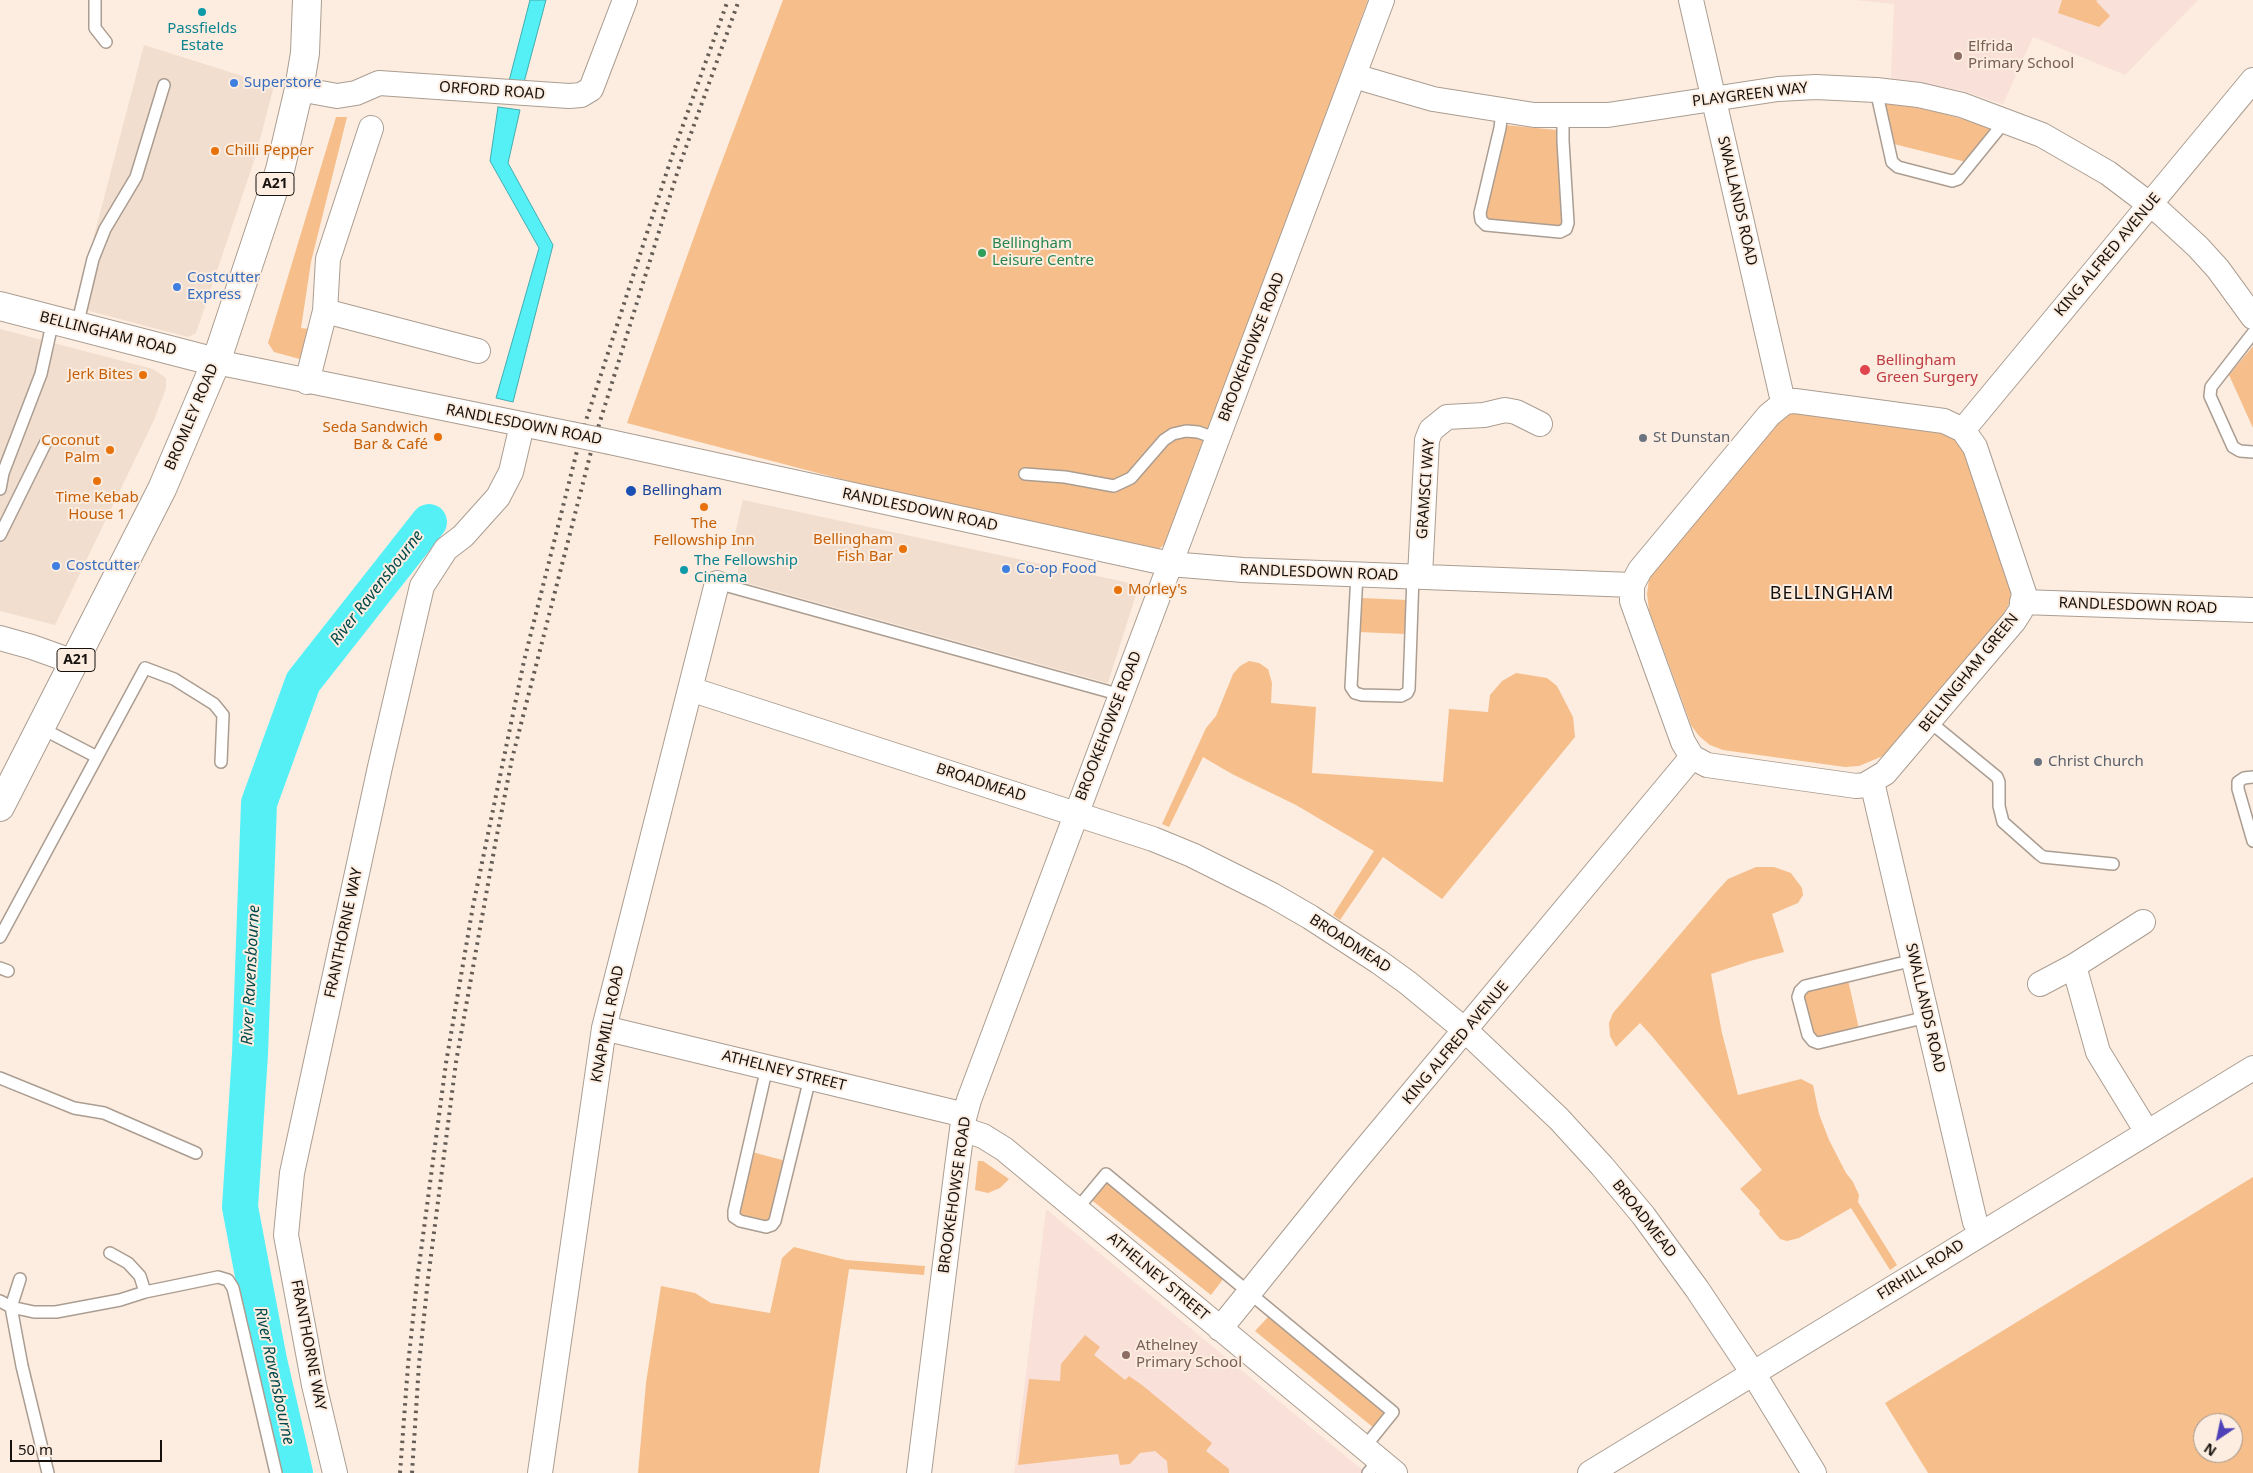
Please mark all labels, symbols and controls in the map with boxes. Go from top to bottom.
marker: Passfields Estate [196,6,208,18]
place label: Passfields Estate [167,20,237,55]
place label: Elfrida Primary School [1968,38,2074,73]
marker: Elfrida Primary School [1952,50,1964,62]
place label: Superstore [244,74,321,92]
marker: Superstore [228,77,240,89]
street label: ORFORD ROAD [438,78,546,104]
street label: PLAYGREEN WAY [1691,79,1809,111]
street label: SWALLANDS ROAD [1713,135,1761,267]
place label: Chilli Pepper [225,142,314,160]
marker: Chilli Pepper [209,145,221,157]
road number: A21 [256,172,294,195]
street label: KING ALFRED AVENUE [2051,190,2165,320]
place label: Bellingham Leisure Centre [992,235,1094,270]
marker: Bellingham Leisure Centre [976,247,988,259]
place label: Costcutter Express [187,269,260,304]
street label: BROOKEHOWSE ROAD [1215,270,1289,424]
marker: Costcutter Express [171,281,183,293]
street label: BELLINGHAM ROAD [38,308,178,360]
place label: Bellingham Green Surgery [1876,352,1978,387]
street label: BROMLEY ROAD [161,361,223,473]
marker: Bellingham Green Surgery [1858,363,1872,377]
place label: Jerk Bites [68,366,133,384]
marker: Jerk Bites [137,369,149,381]
street label: RANDLESDOWN ROAD [444,401,604,449]
place label: Seda Sandwich Bar & Café [322,419,428,454]
place label: St Dunstan [1653,429,1730,447]
marker: Seda Sandwich Bar & Café [432,431,444,443]
place label: Coconut Palm [41,432,100,467]
marker: St Dunstan [1637,432,1649,444]
street label: GRAMSCI WAY [1414,438,1438,540]
marker: Coconut Palm [104,444,116,456]
marker: Time Kebab House 1 [91,475,103,487]
place label: Bellingham [642,482,722,500]
marker: Bellingham [624,484,638,498]
street label: RANDLESDOWN ROAD [840,485,1000,535]
place label: Time Kebab House 1 [55,489,139,524]
marker: The Fellowship Inn [698,501,710,513]
place label: The Fellowship Inn [653,515,755,550]
water label: River Ravensbourne [326,527,428,649]
place label: Bellingham Fish Bar [813,531,893,566]
marker: Bellingham Fish Bar [897,543,909,555]
place label: The Fellowship Cinema [694,552,798,587]
place label: Costcutter [66,557,139,575]
marker: Costcutter [50,560,62,572]
place label: Co-op Food [1016,560,1097,578]
street label: RANDLESDOWN ROAD [1239,561,1399,585]
marker: Co-op Food [1000,563,1012,575]
marker: The Fellowship Cinema [678,564,690,576]
place label: Morley's [1128,581,1187,599]
district label: BELLINGHAM [1768,583,1896,605]
marker: Morley's [1112,584,1124,596]
street label: RANDLESDOWN ROAD [2058,594,2218,618]
street label: BELLINGHAM GREEN [1916,610,2022,736]
road number: A21 [57,648,95,672]
street label: BROOKEHOWSE ROAD [1072,649,1146,803]
place label: Christ Church [2048,753,2144,771]
marker: Christ Church [2032,756,2044,768]
street label: BROADMEAD [934,760,1028,806]
street label: FRANTHORNE WAY [321,866,367,1000]
water label: River Ravensbourne [238,904,264,1046]
street label: BROADMEAD [1306,911,1394,977]
street label: SWALLANDS ROAD [1901,942,1949,1074]
street label: KNAPMILL ROAD [588,964,628,1084]
street label: KING ALFRED AVENUE [1399,978,1513,1108]
street label: ATHELNEY STREET [720,1047,848,1095]
street label: BROOKEHOWSE ROAD [935,1115,975,1275]
street label: BROADMEAD [1608,1177,1680,1261]
street label: ATHELNEY STREET [1103,1229,1213,1325]
street label: FIRHILL ROAD [1874,1236,1968,1304]
street label: FRANTHORNE WAY [286,1278,330,1412]
water label: River Ravensbourne [250,1305,298,1447]
place label: Athelney Primary School [1136,1337,1242,1372]
marker: Athelney Primary School [1120,1349,1132,1361]
north arrow [2193,1413,2243,1463]
scale bar [12,1430,165,1462]
text: 50 m [18,1439,53,1459]
text: N [2200,1439,2220,1461]

